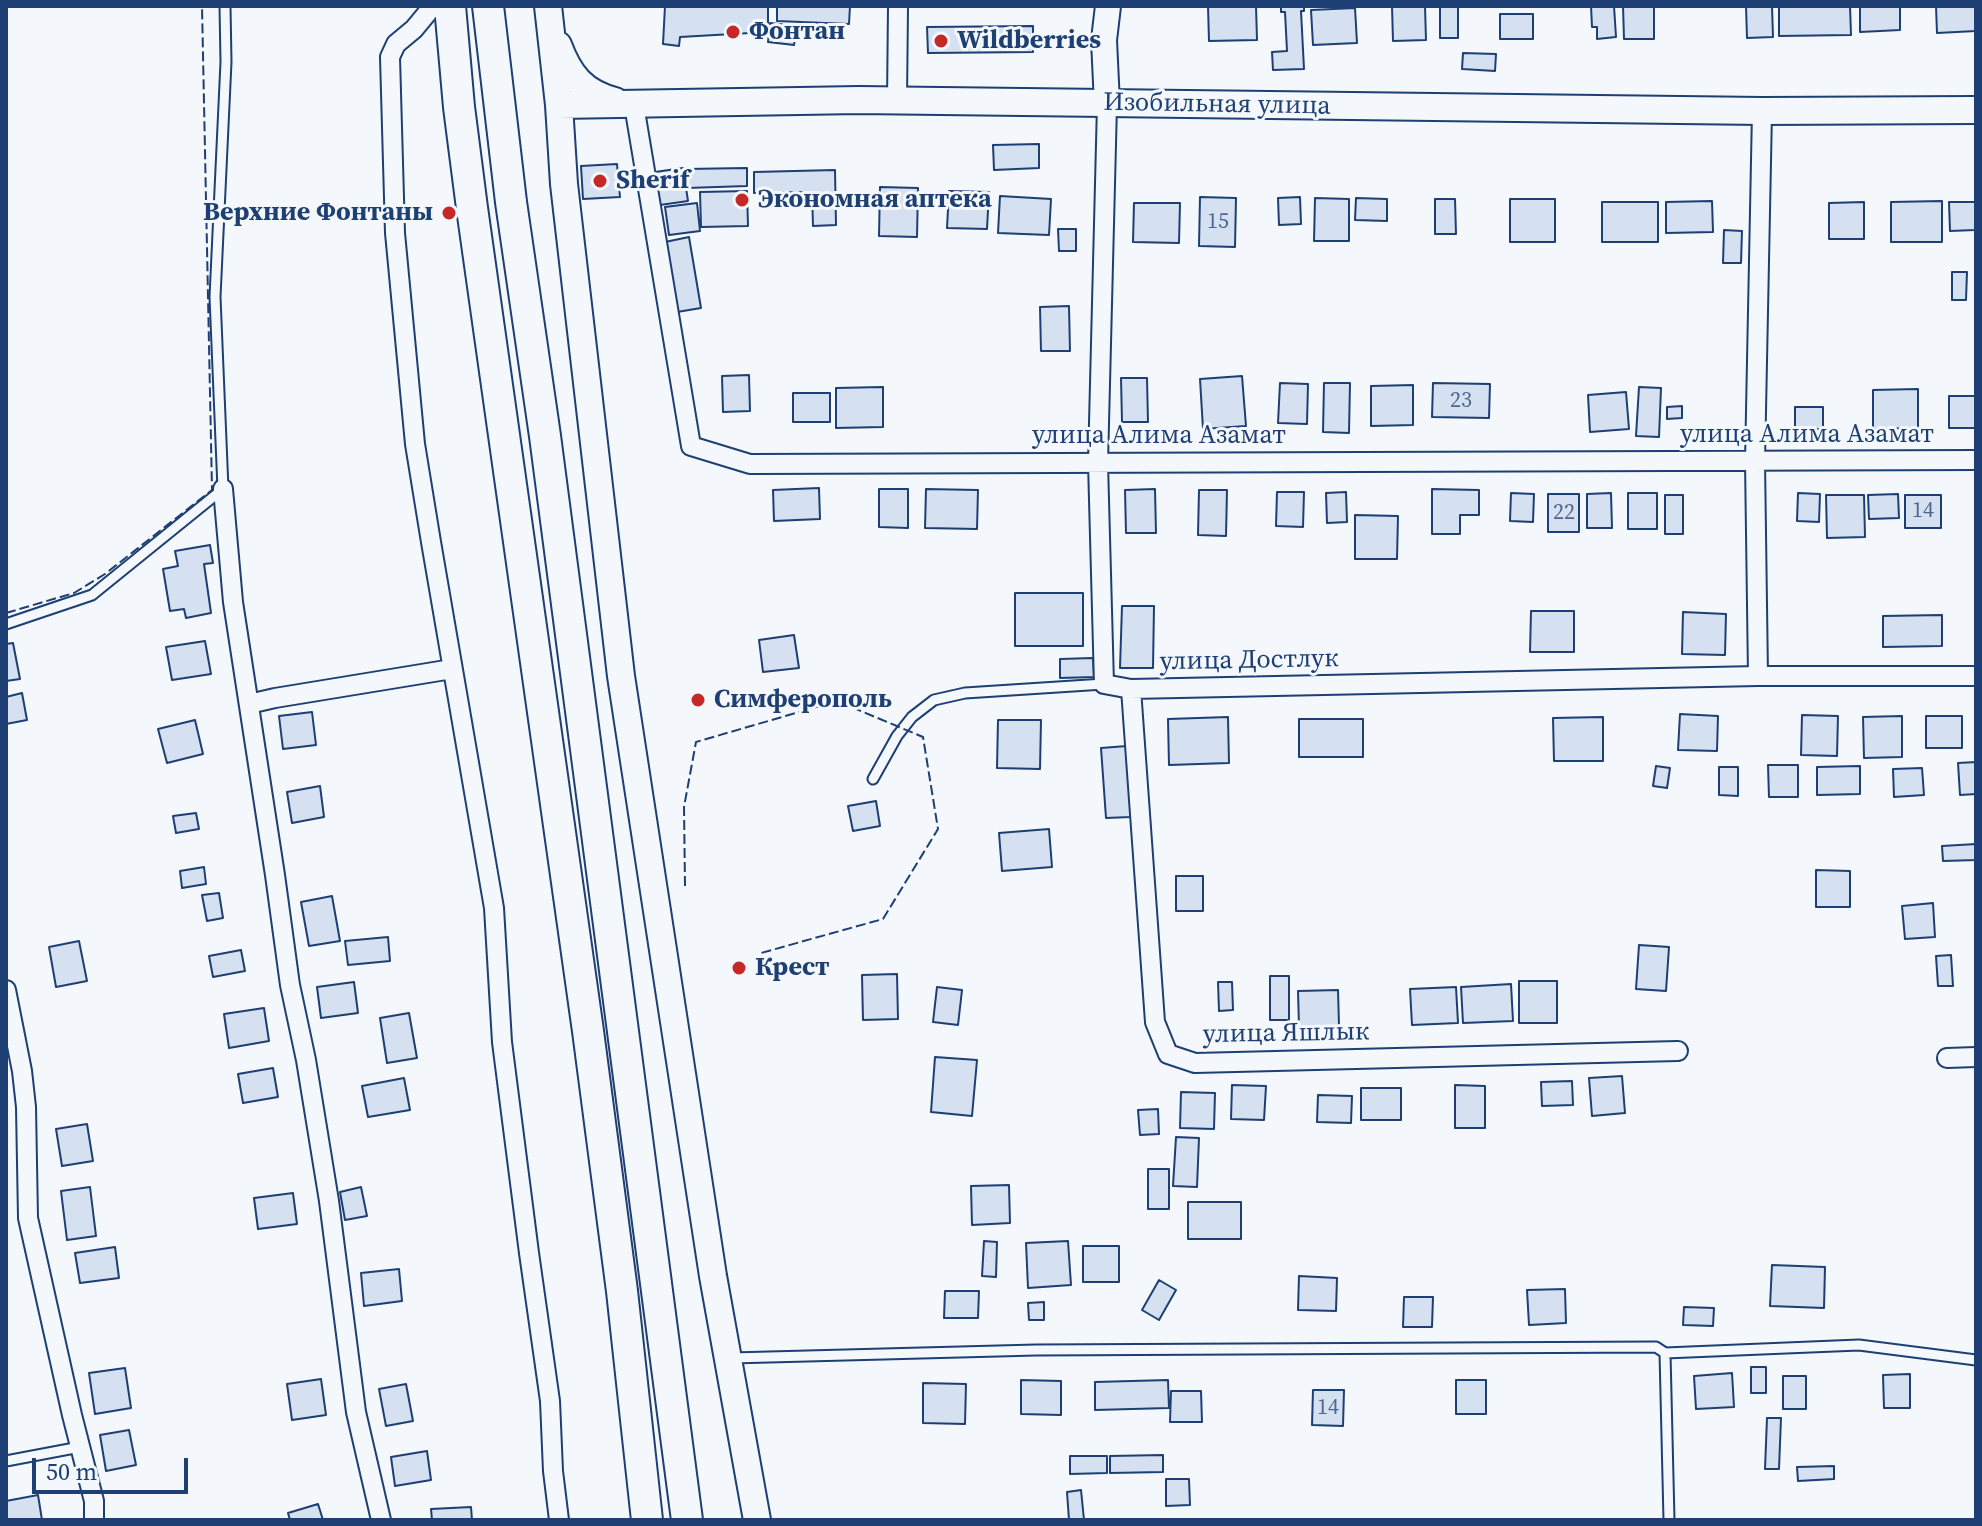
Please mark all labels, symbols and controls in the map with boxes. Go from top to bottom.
place label: Фонтан [749,16,845,48]
marker: Фонтан [724,23,742,41]
place label: Wildberries [957,25,1101,57]
marker: Wildberries [932,32,950,50]
street label: Изобильная улица [1103,87,1331,123]
place label: Sherif [616,165,689,197]
marker: Sherif [591,172,609,190]
place label: Экономная аптека [758,184,992,216]
marker: Экономная аптека [733,191,751,209]
place label: Верхние Фонтаны [203,197,433,229]
marker: Верхние Фонтаны [440,204,458,222]
house number: 15 [1207,209,1229,235]
house number: 23 [1450,388,1472,414]
street label: улица Алима Азамат [1680,419,1934,451]
street label: улица Алима Азамат [1032,420,1286,452]
house number: 14 [1912,498,1934,524]
house number: 22 [1553,500,1575,526]
street label: улица Достлук [1159,644,1339,678]
place label: Симферополь [714,684,892,716]
marker: Симферополь [689,691,707,709]
place label: Крест [755,952,829,984]
marker: Крест [730,959,748,977]
street label: улица Яшлык [1202,1017,1370,1051]
house number: 14 [1317,1395,1339,1421]
scale bar [36,1442,192,1492]
text: 50 m [46,1455,97,1488]

